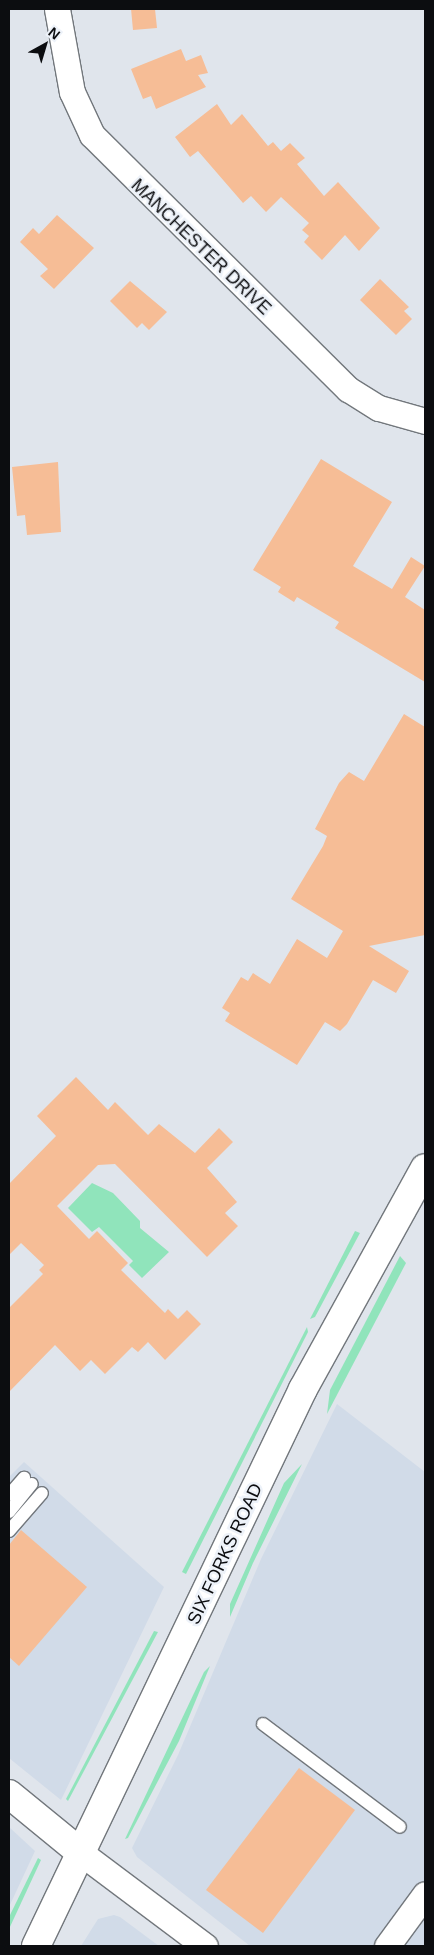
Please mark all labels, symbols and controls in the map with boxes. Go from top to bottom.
north arrow [20,20,70,70]
text: N [45,24,63,43]
street label: MANCHESTER DRIVE [127,175,275,319]
street label: SIX FORKS ROAD [183,1480,267,1628]

